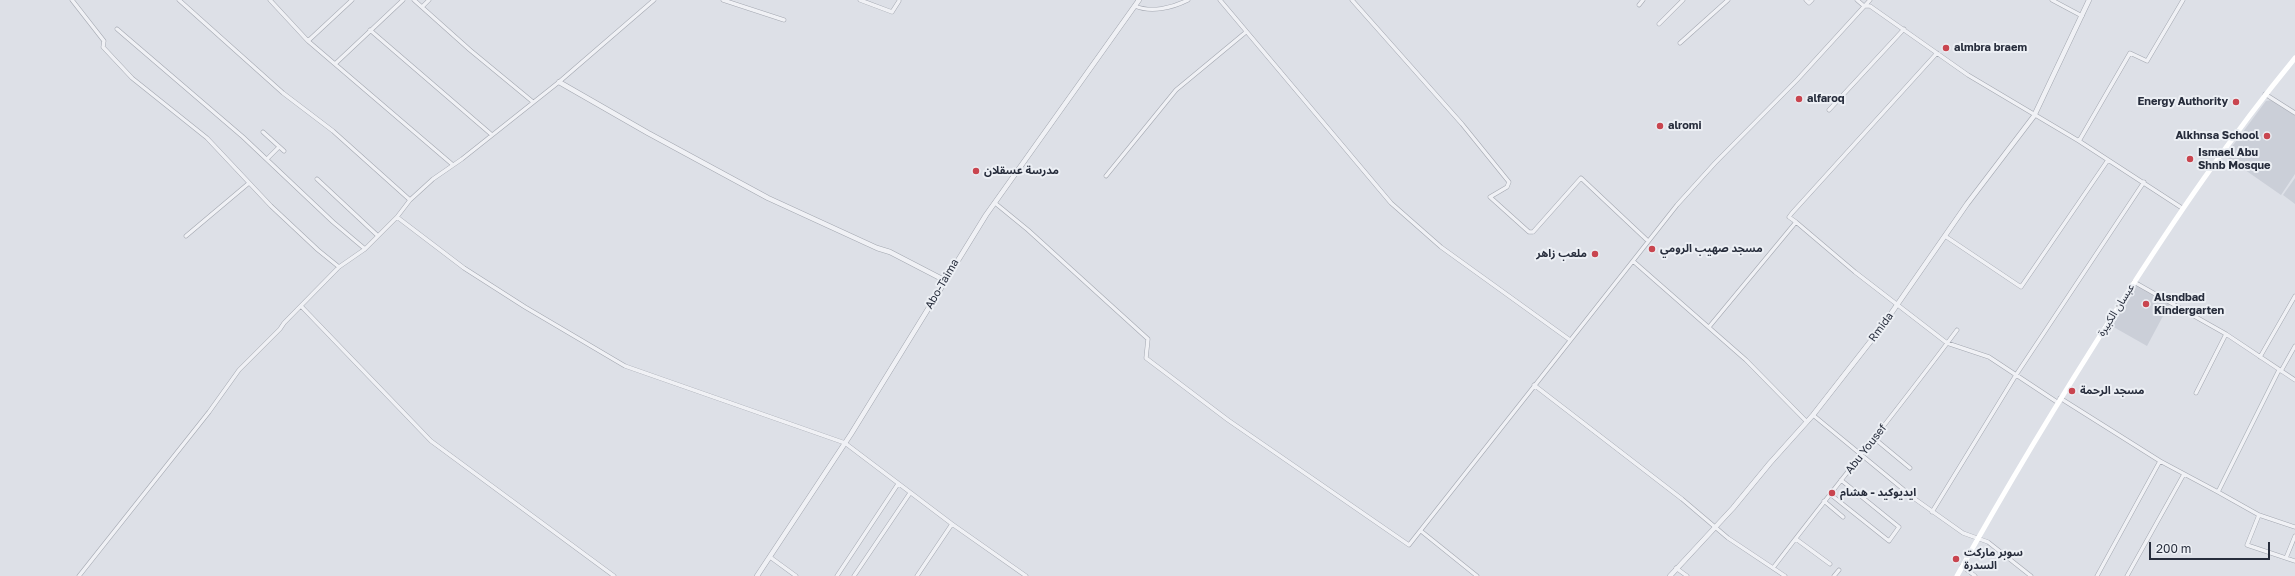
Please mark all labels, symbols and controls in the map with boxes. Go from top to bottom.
place label: almbra braem [1954,41,2027,55]
marker: almbra braem [1941,43,1951,53]
place label: alfaroq [1807,92,1845,106]
marker: alfaroq [1794,94,1804,104]
place label: Energy Authority [2137,95,2228,109]
marker: Energy Authority [2231,97,2241,107]
place label: alromi [1668,119,1701,133]
marker: alromi [1655,121,1665,131]
place label: Alkhnsa School [2175,129,2259,143]
marker: Alkhnsa School [2262,131,2272,141]
place label: Ismael Abu Shnb Mosque [2198,146,2271,172]
marker: Ismael Abu Shnb Mosque [2185,154,2195,164]
place label: مدرسة عسقلان [984,164,1059,178]
marker: مدرسة عسقلان [971,166,981,176]
place label: مسجد صهيب الرومي [1660,242,1763,256]
marker: مسجد صهيب الرومي [1647,244,1657,254]
place label: ملعب زاهر [1536,247,1587,261]
marker: ملعب زاهر [1590,249,1600,259]
street label: Abo-Taima [922,257,962,311]
street label: عبسان الكبيرة [2095,281,2137,339]
place label: Alsndbad Kindergarten [2154,291,2224,317]
marker: Alsndbad Kindergarten [2141,299,2151,309]
street label: Rmida [1866,310,1896,344]
place label: مسجد الرحمة [2080,384,2145,398]
marker: مسجد الرحمة [2067,386,2077,396]
street label: Abu Yousef [1843,422,1889,476]
place label: ايديوكيد - هشام [1840,486,1916,500]
marker: ايديوكيد - هشام [1827,488,1837,498]
scale bar [2151,534,2272,560]
text: 200 m [2156,541,2191,556]
place label: سوبر ماركت السدرة [1964,546,2023,572]
marker: سوبر ماركت السدرة [1951,554,1961,564]

